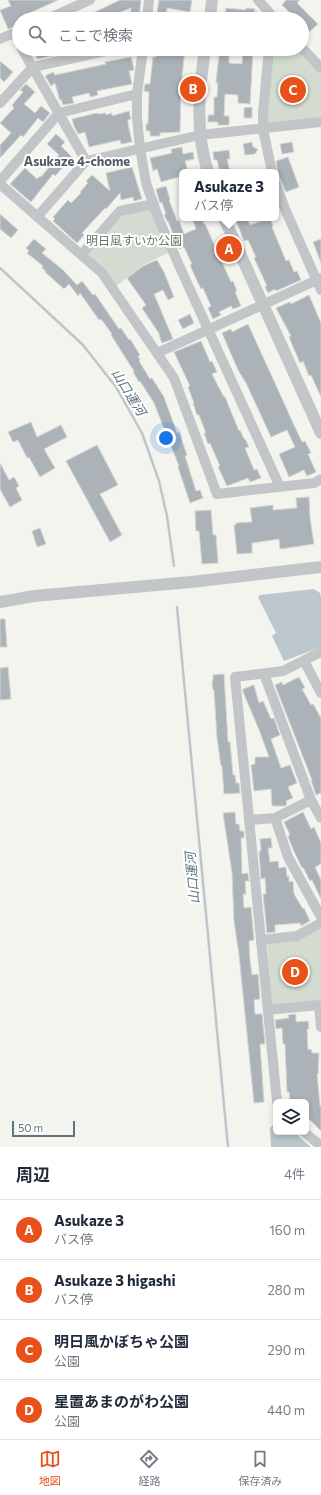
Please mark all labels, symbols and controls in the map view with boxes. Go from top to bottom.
search box [12,12,309,56]
icon: search [26,23,48,45]
text: ここで検索 [58,26,133,44]
pin: B [180,74,206,104]
pin: C [280,75,306,105]
district label: Asukaze 4-chome [24,153,130,169]
popup [179,169,279,221]
text: Asukaze 3 [194,177,264,195]
text: バス停 [194,197,233,213]
park label: 明日風すいか公園 [86,233,182,247]
pin: A [216,234,242,264]
water label: 山口運河 [108,366,151,421]
your location [156,428,176,448]
water label: 山口運河 [182,848,202,905]
pin: D [282,957,308,987]
map controls [273,1099,309,1135]
button: layers [273,1099,309,1135]
scale bar [12,1119,75,1138]
text: 50 m [18,1121,43,1134]
text: 周辺 [16,1164,50,1185]
text: 4件 [284,1166,305,1182]
text: Asukaze 3 [54,1211,124,1229]
text: A [24,1222,34,1238]
text: 160 m [269,1222,305,1238]
text: バス停 [54,1231,93,1247]
text: Asukaze 3 higashi [54,1271,176,1289]
text: B [25,1282,33,1298]
text: 280 m [268,1282,305,1298]
text: バス停 [54,1291,93,1307]
text: 明日風かぼちゃ公園 [54,1332,189,1350]
text: C [25,1342,33,1358]
text: 290 m [268,1342,305,1358]
text: 公園 [54,1353,80,1369]
text: 星置あまのがわ公園 [54,1392,189,1410]
text: D [24,1402,34,1418]
text: 440 m [267,1402,305,1418]
text: 公園 [54,1413,80,1429]
tab: 地図 [39,1448,61,1488]
tab: 経路 [138,1448,160,1488]
tab: 保存済み [238,1448,282,1488]

